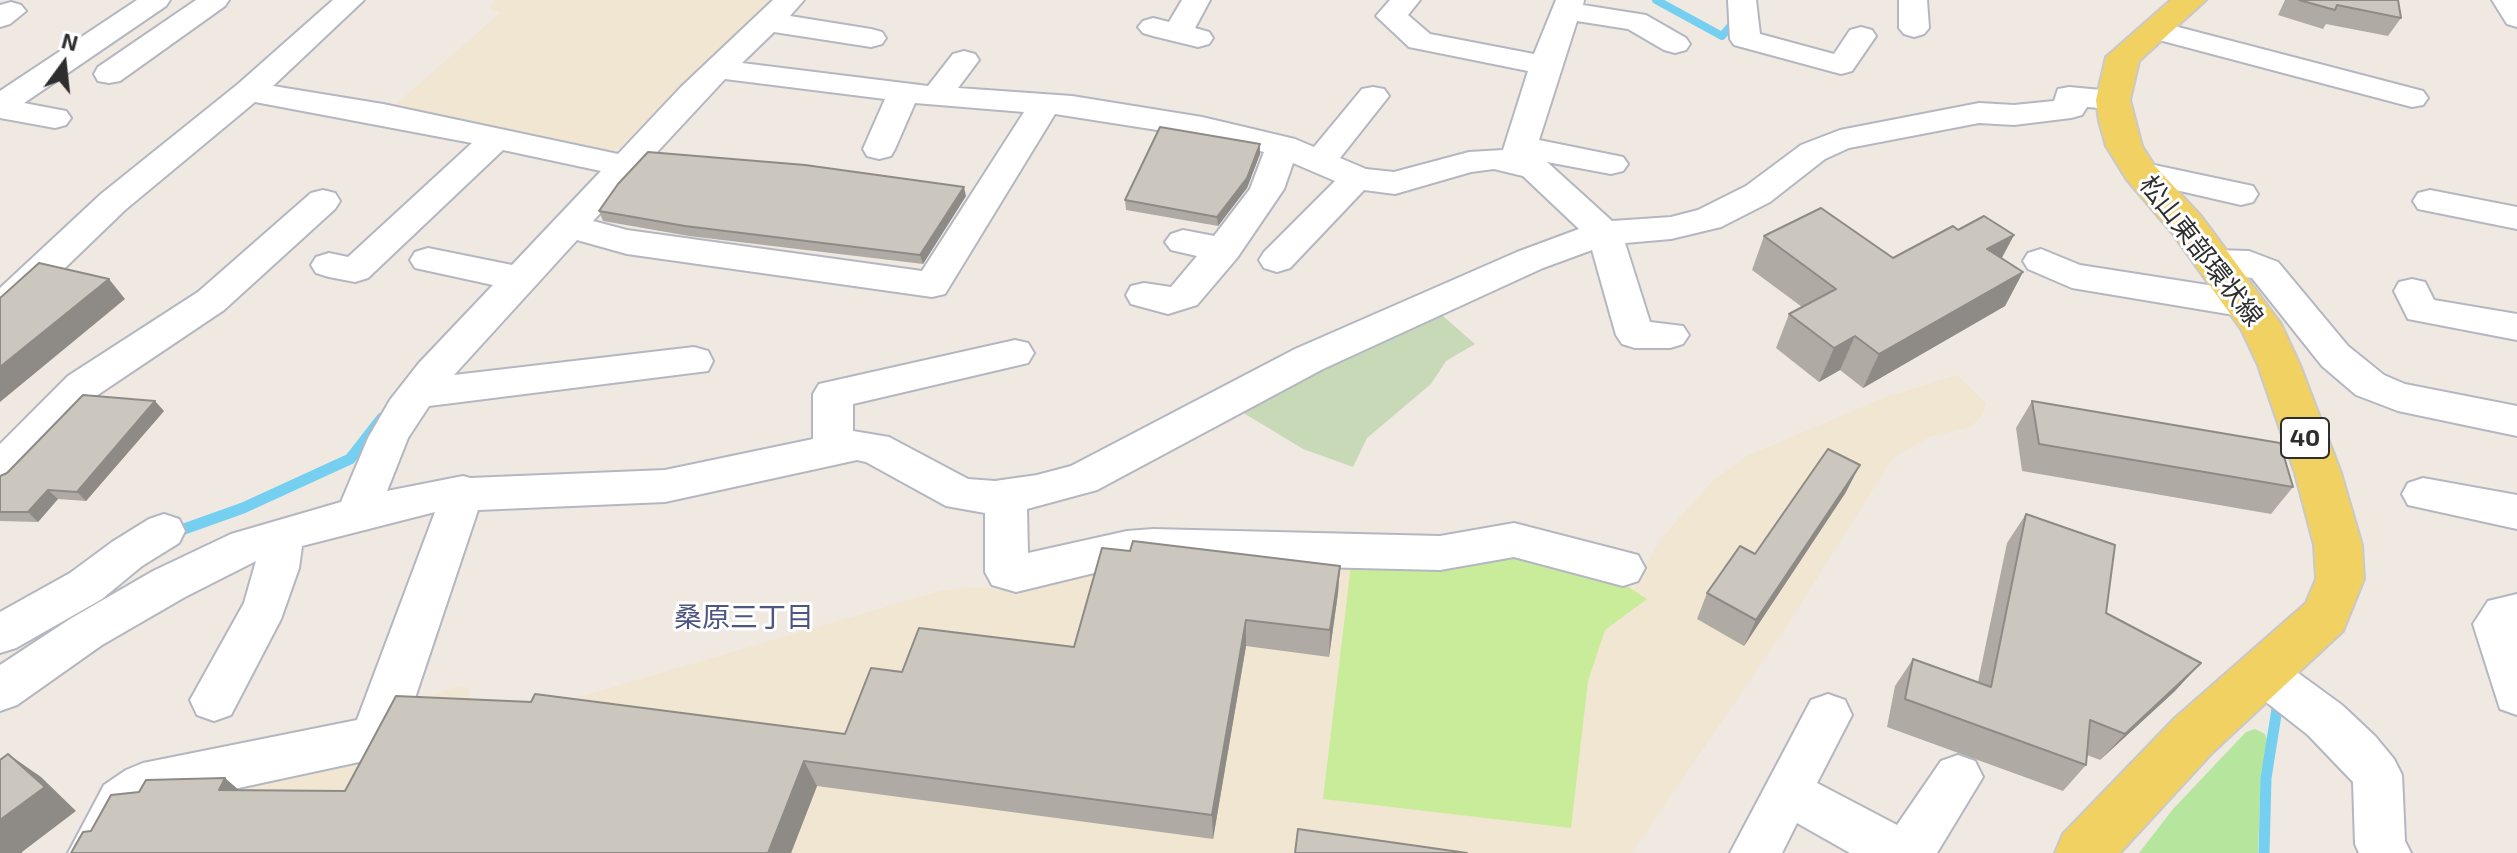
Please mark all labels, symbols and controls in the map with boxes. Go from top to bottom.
north arrow [24,24,104,104]
text: N [59,26,81,55]
street label: 松山東部環状線 [2133,170,2269,332]
road number: 40 [2281,418,2329,458]
district label: 桑原三丁目 [674,601,814,635]

